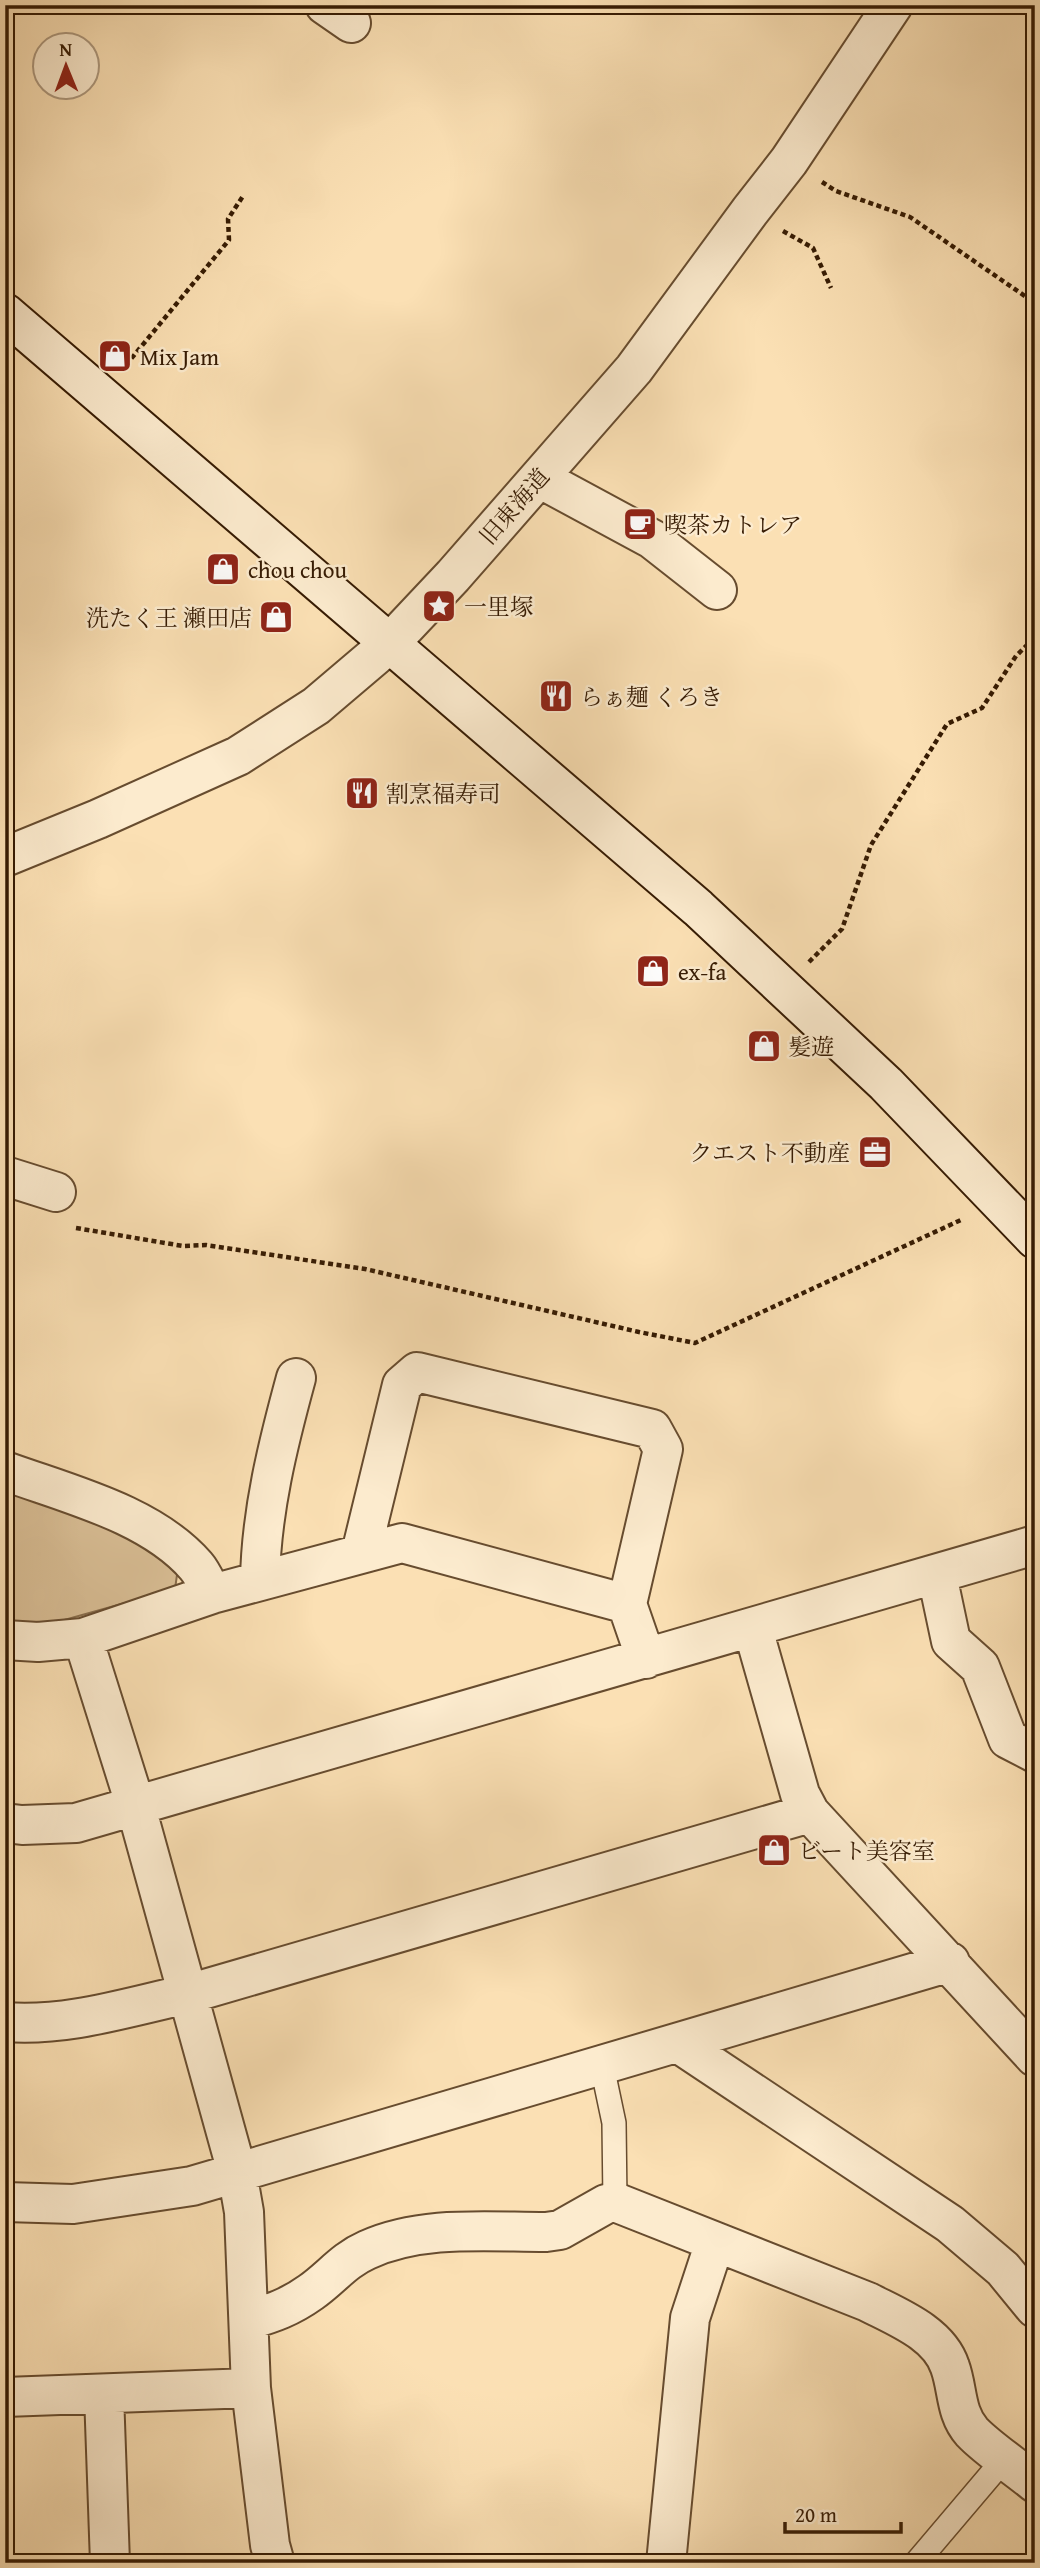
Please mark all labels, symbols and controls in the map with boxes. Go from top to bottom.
north arrow [32,32,102,102]
text: N [59,35,73,63]
shop icon: Mix Jam [96,337,134,375]
place label: Mix Jam [140,340,219,373]
street label: 旧東海道 [471,460,557,552]
cafe icon: 喫茶カトレア [621,505,659,543]
place label: 喫茶カトレア [664,508,802,541]
shop icon: chou chou [204,550,242,588]
place label: chou chou [248,553,348,586]
place icon: 一里塚 [420,587,458,625]
place label: 一里塚 [464,590,533,623]
shop icon: 洗たく王 瀬田店 [257,598,295,636]
place label: 洗たく王 瀬田店 [86,601,252,634]
restaurant icon: らぁ麺 くろき [537,677,575,715]
place label: らぁ麺 くろき [580,680,723,713]
restaurant icon: 割烹福寿司 [343,774,381,812]
place label: 割烹福寿司 [386,777,501,810]
shop icon: ex-fa [634,952,672,990]
place label: ex-fa [678,955,726,988]
shop icon: 髪遊 [745,1027,783,1065]
place label: 髪遊 [788,1030,834,1063]
office icon: クエスト不動産 [856,1133,894,1171]
place label: クエスト不動産 [689,1136,850,1169]
shop icon: ビート美容室 [755,1831,793,1869]
place label: ビート美容室 [798,1834,935,1867]
scale bar [785,2491,900,2535]
text: 20 m [795,2499,837,2530]

